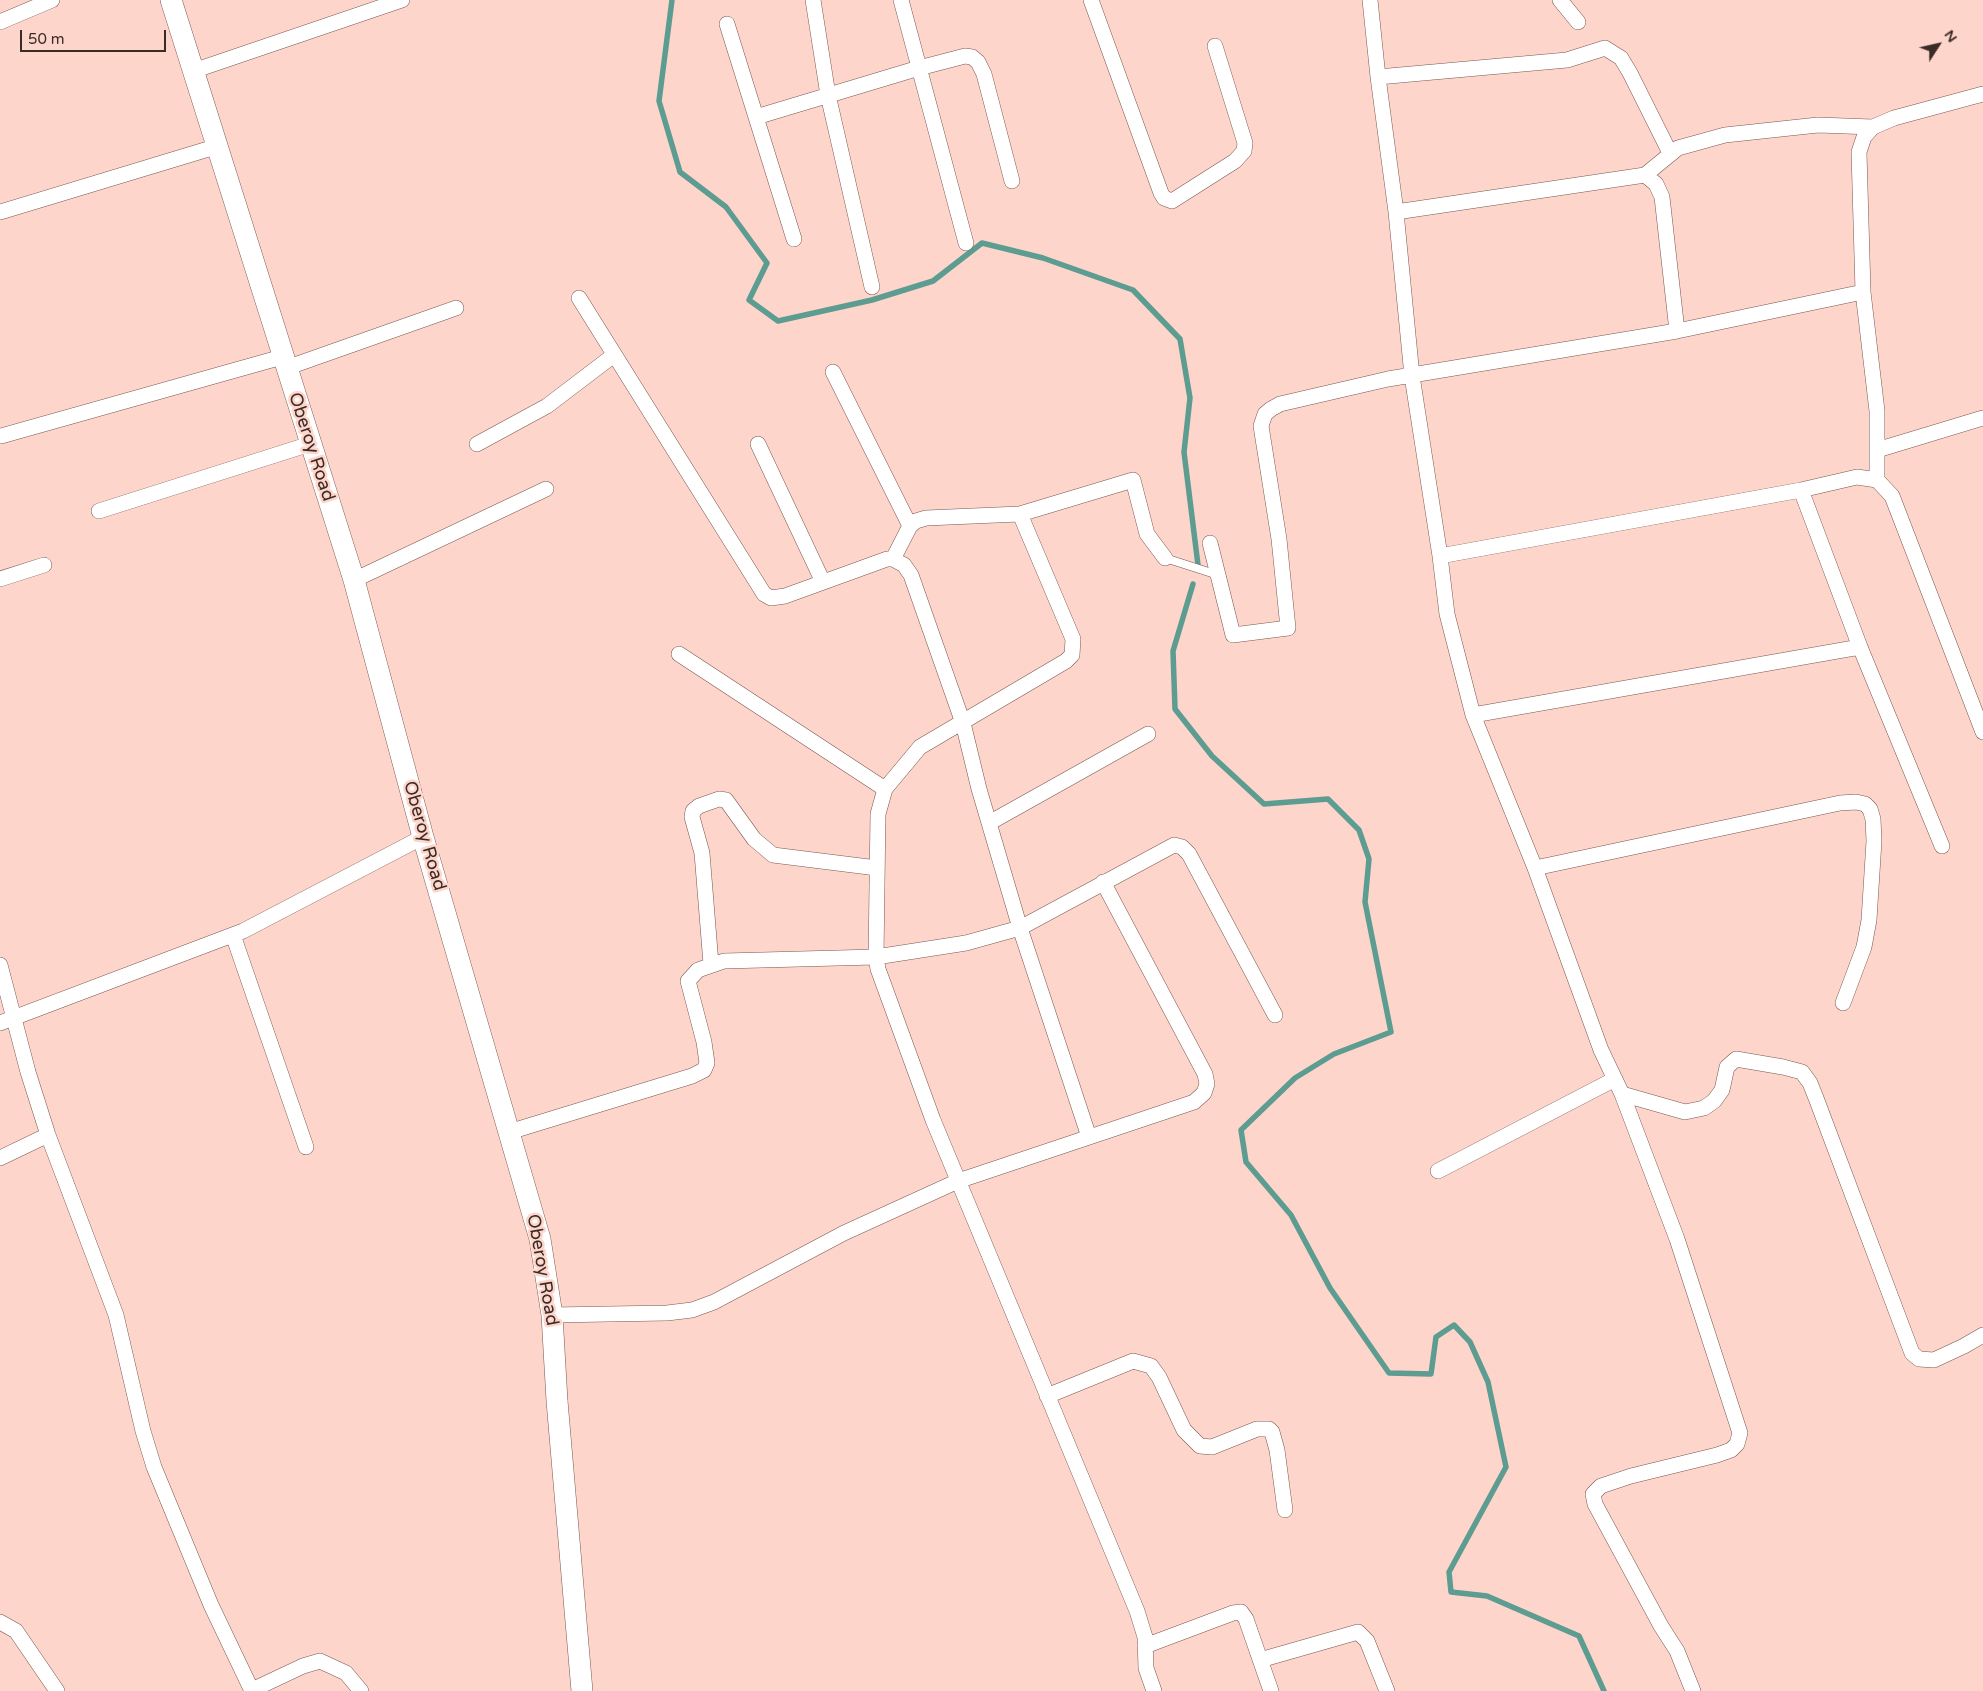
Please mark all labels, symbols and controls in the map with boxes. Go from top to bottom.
scale bar [22,20,169,52]
north arrow [1913,20,1963,70]
text: N [1941,27,1961,46]
text: 50 m [28,30,65,48]
street label: Oberoy Road [283,390,339,504]
street label: Oberoy Road [398,779,450,893]
street label: Oberoy Road [522,1212,562,1328]

